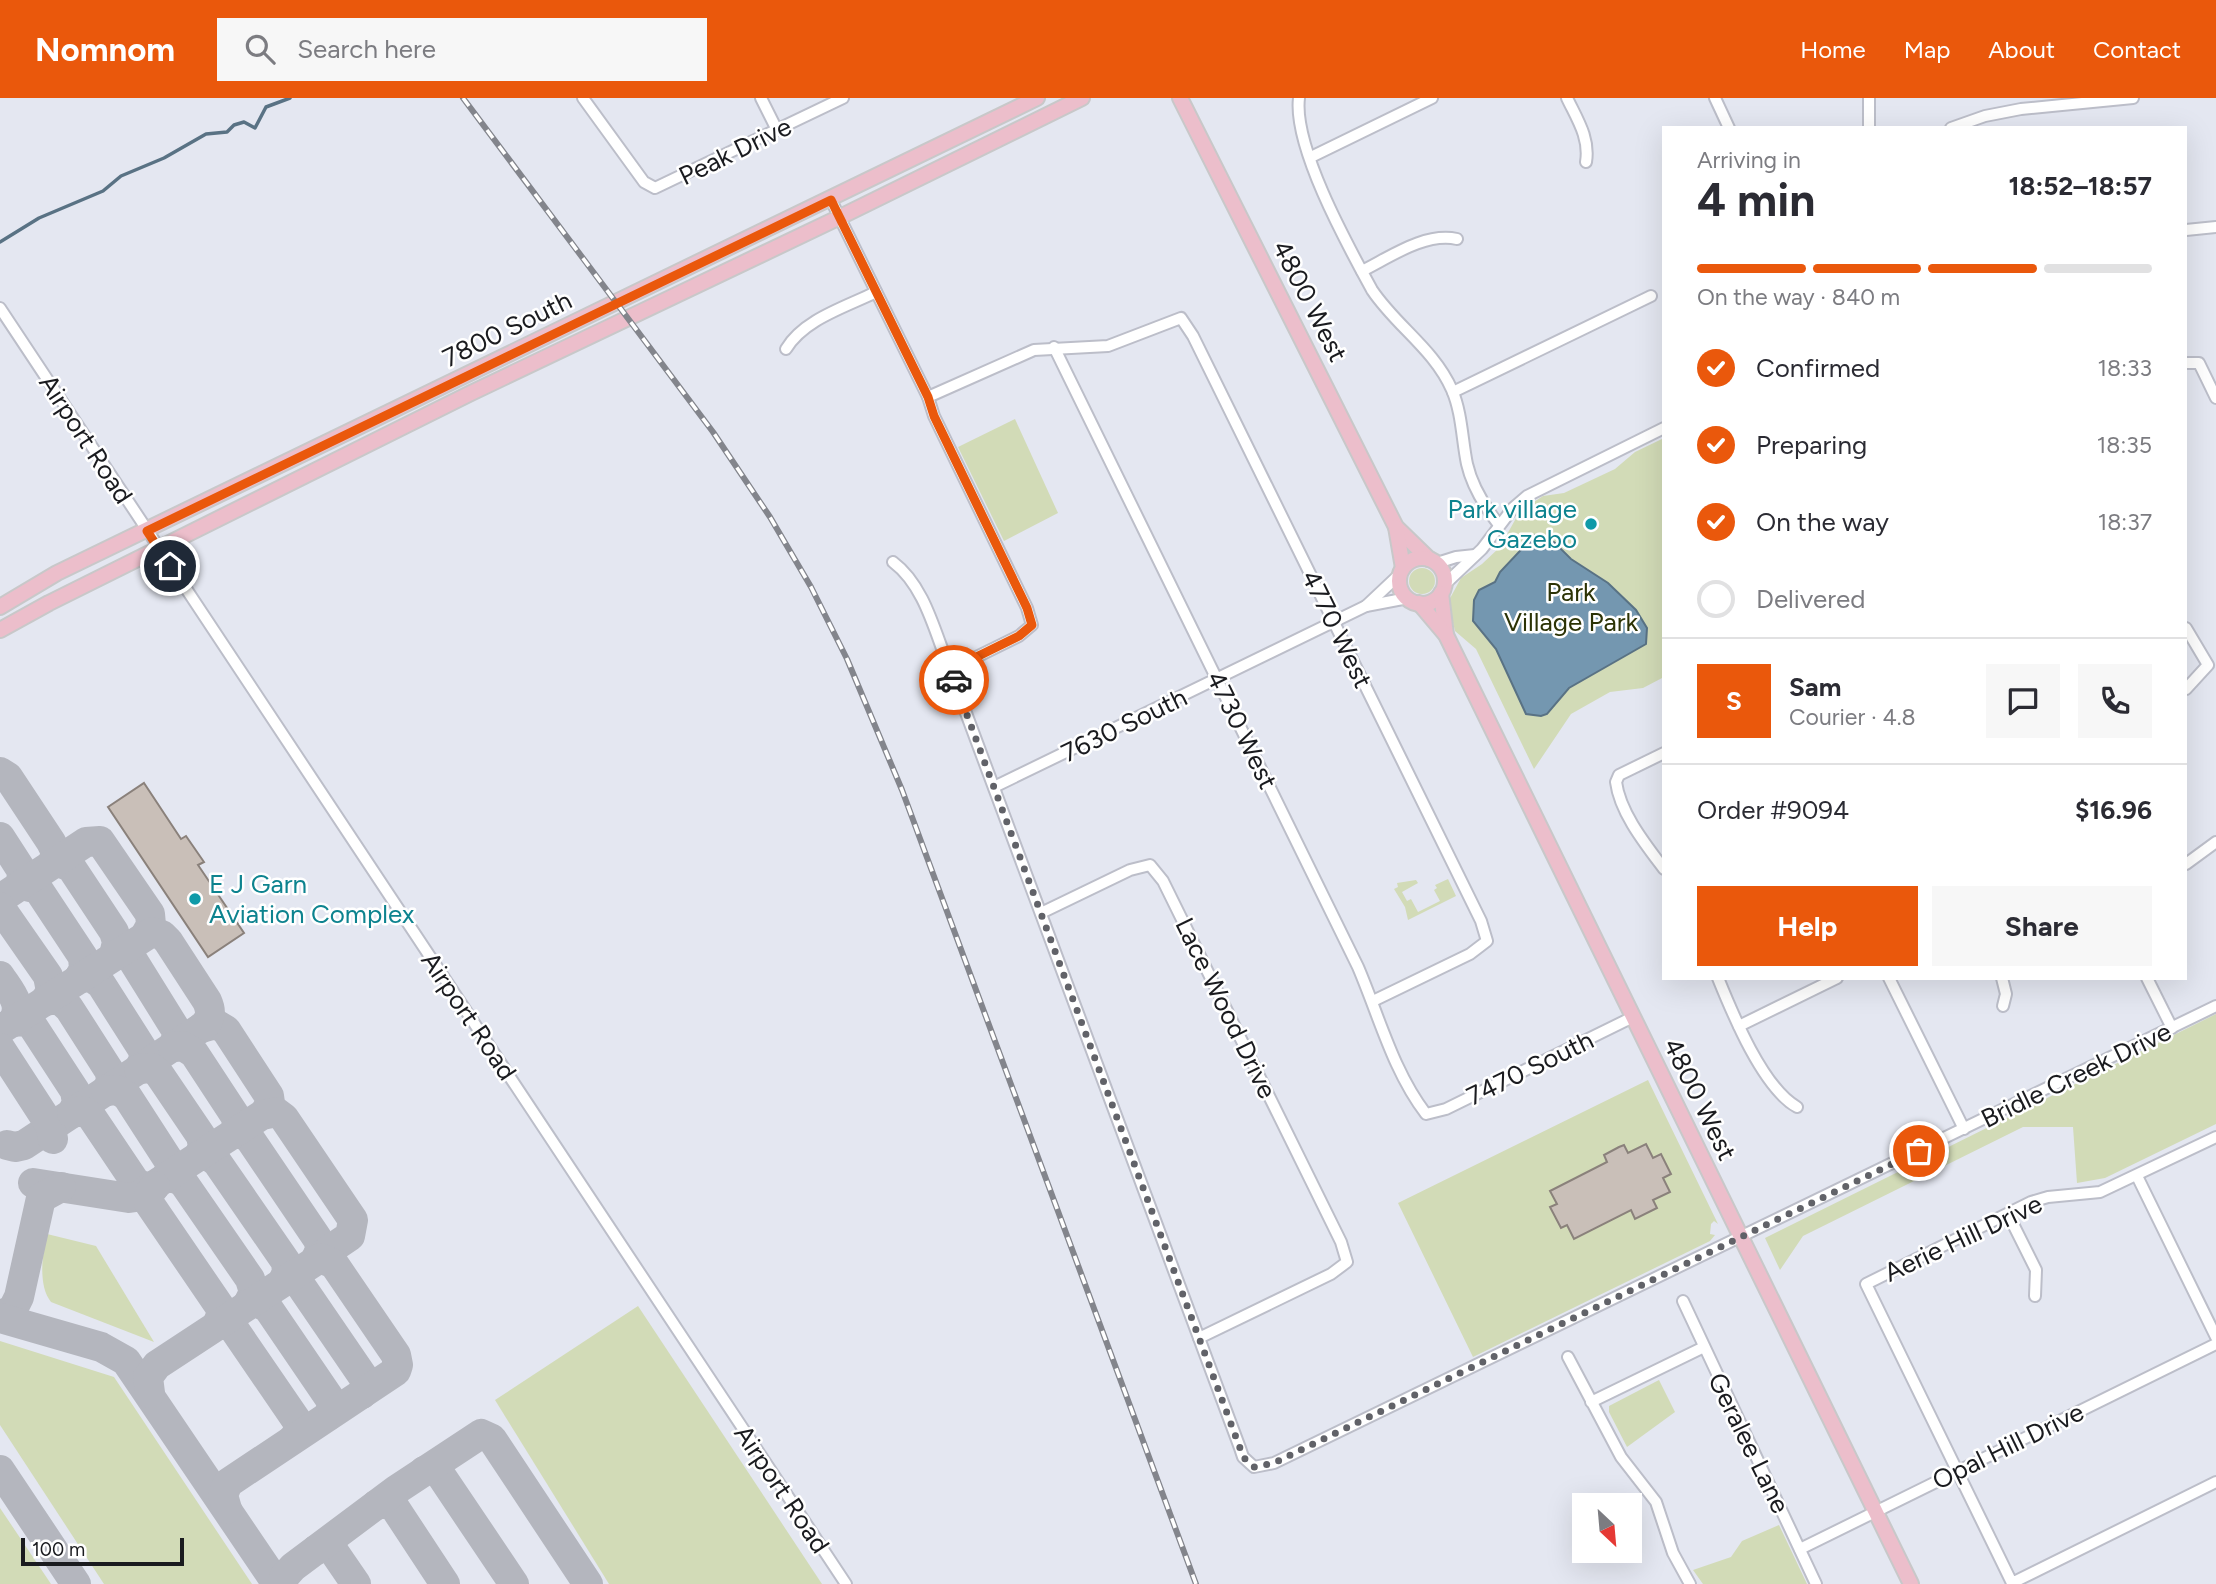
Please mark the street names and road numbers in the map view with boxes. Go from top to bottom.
street label: Peak Drive [673,110,797,192]
street label: 4800 West [1266,235,1354,367]
street label: 7800 South [437,284,577,374]
street label: Airport Road [32,368,140,510]
street label: 4770 West [1295,565,1379,693]
street label: 4730 West [1200,666,1284,794]
street label: 7630 South [1056,681,1192,769]
street label: Lace Wood Drive [1168,912,1284,1104]
street label: Airport Road [414,946,524,1086]
street label: Bridle Creek Drive [1976,1015,2176,1135]
street label: 7470 South [1461,1024,1599,1112]
street label: 4800 West [1657,1033,1743,1165]
street label: Aerie Hill Drive [1879,1187,2047,1289]
street label: Geralee Lane [1701,1368,1797,1518]
street label: Opal Hill Drive [1927,1396,2089,1496]
street label: Airport Road [727,1419,837,1559]

